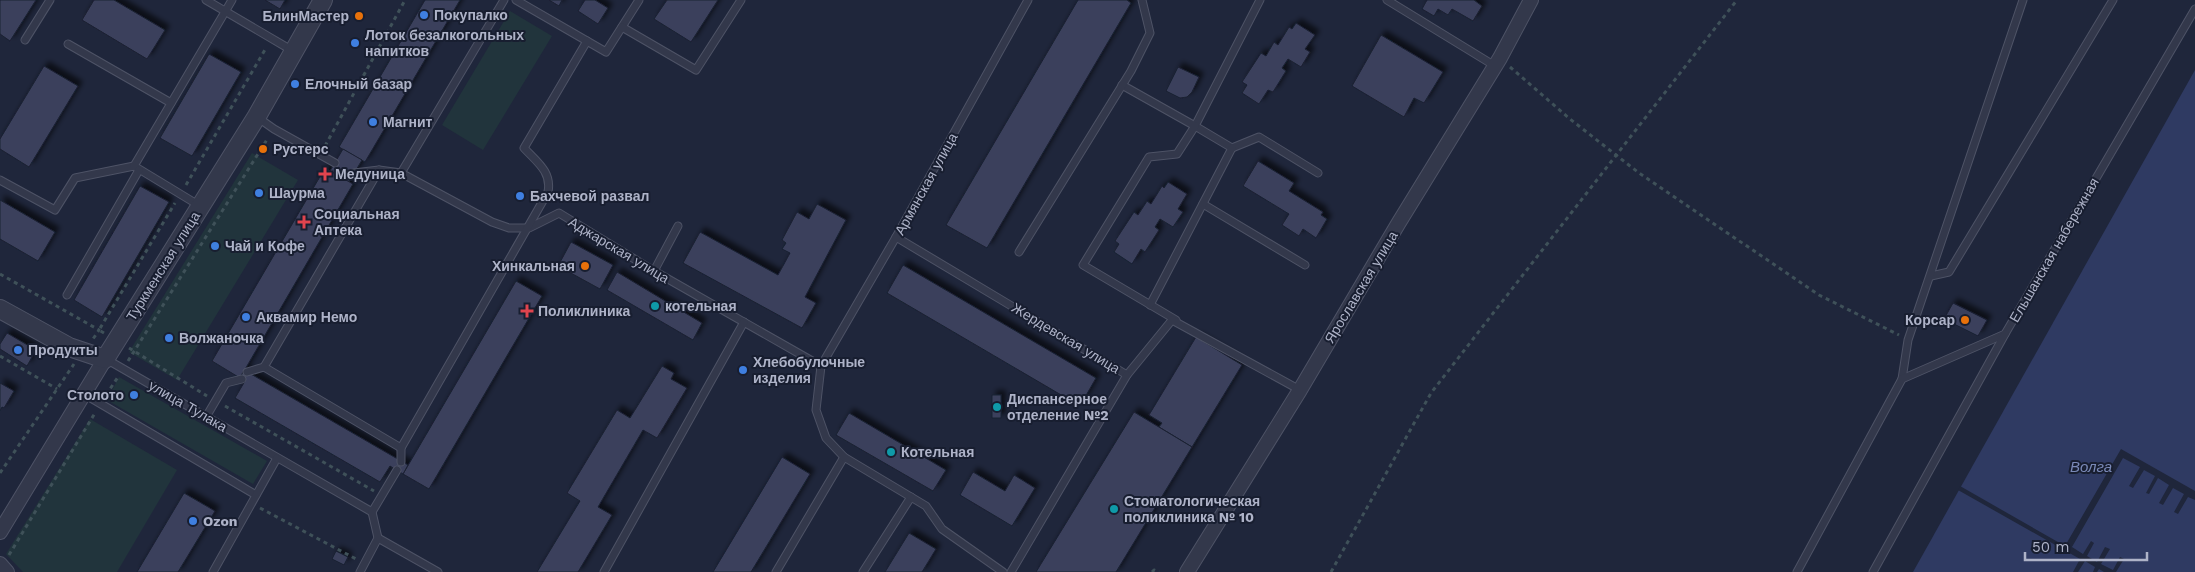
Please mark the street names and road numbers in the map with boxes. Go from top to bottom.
street label: Армянская улица [891,130,961,238]
street label: Ельшанская набережная [2006,175,2102,325]
street label: Туркменская улица [123,208,203,324]
street label: Аджарская улица [566,214,672,286]
street label: Ярославская улица [1321,228,1401,346]
street label: Жердевская улица [1009,299,1123,377]
street label: улица Тулака [146,377,230,435]

